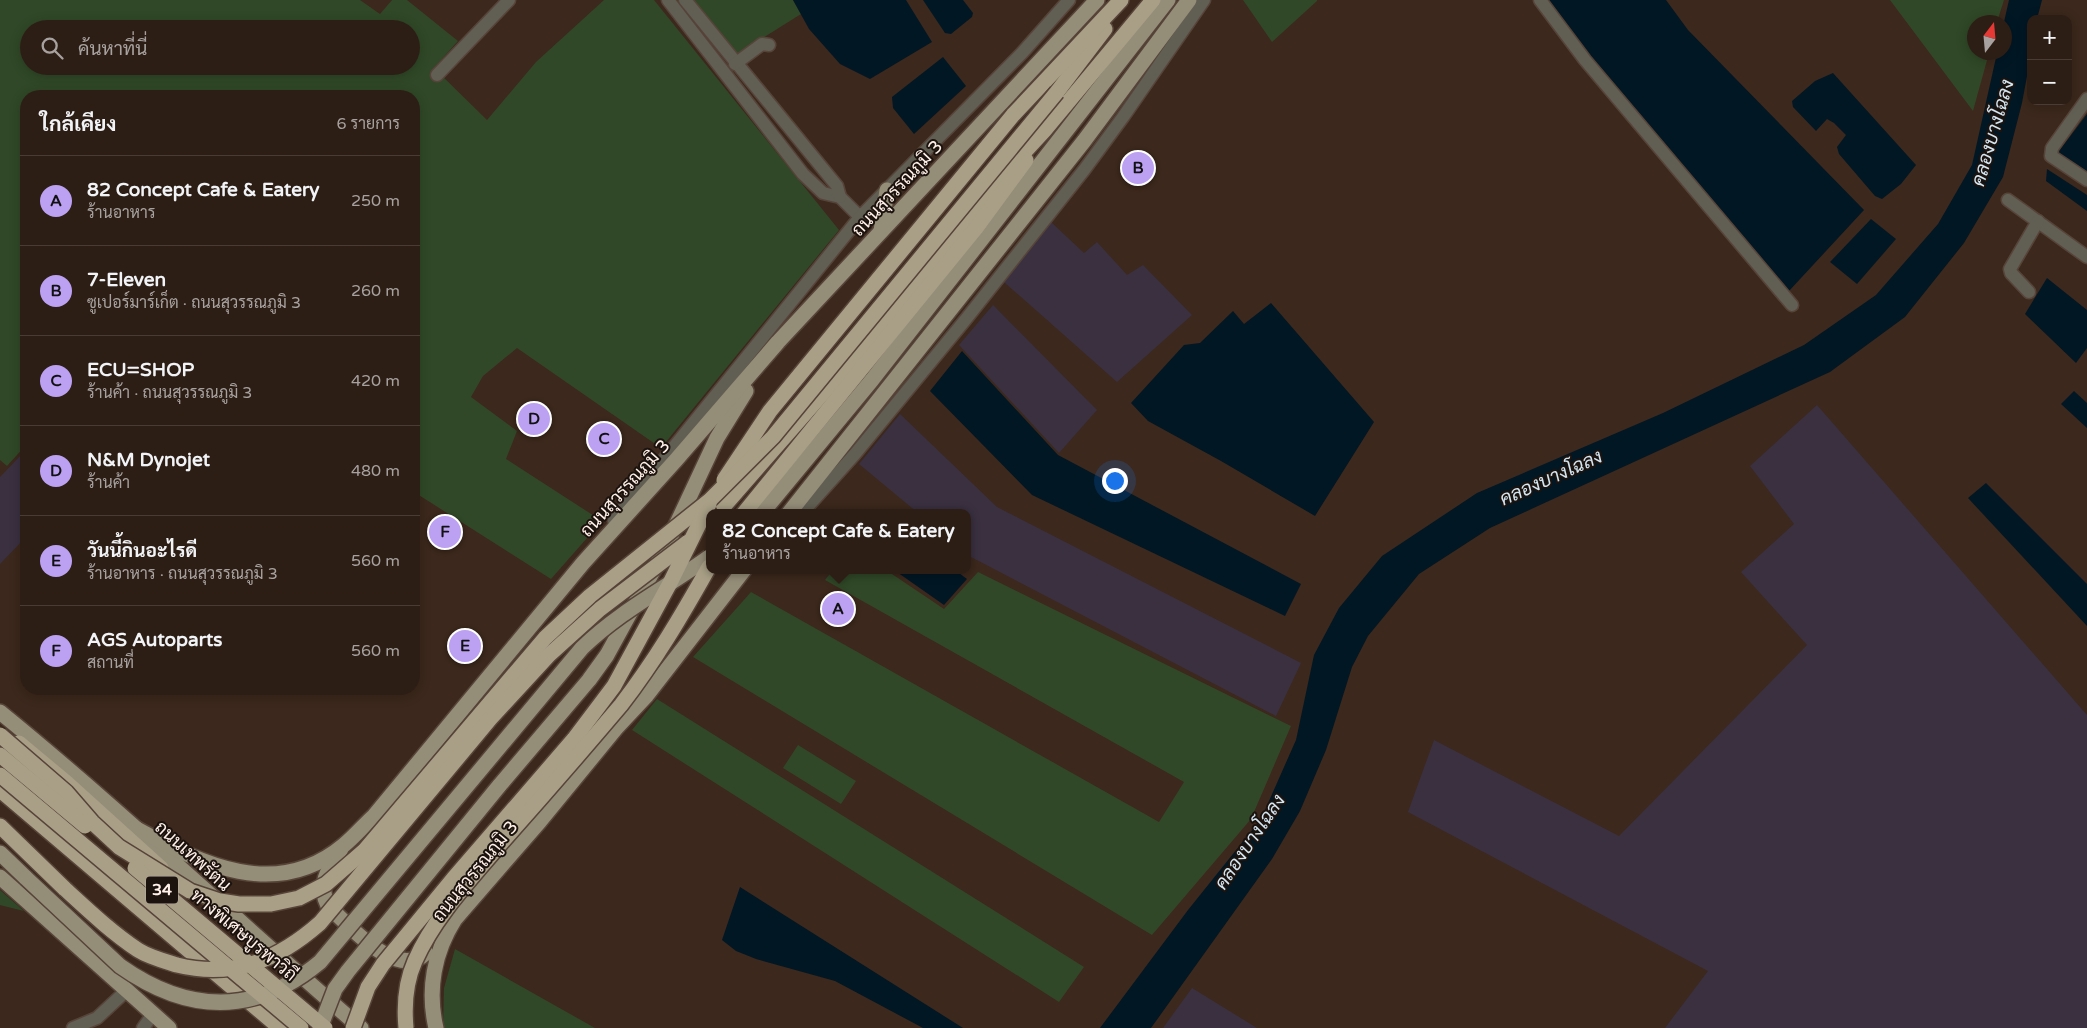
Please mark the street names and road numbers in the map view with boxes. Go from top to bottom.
street label: ถนนสุวรรณภูมิ 3 [847,135,949,242]
street label: ถนนสุวรรณภูมิ 3 [575,435,676,543]
street label: ถนนเทพรัตน [150,816,236,896]
street label: ถนนสุวรรณภูมิ 3 [428,816,524,927]
road number: 34 [146,876,178,904]
street label: ทางพิเศษบูรพาวิถี [185,883,303,987]

